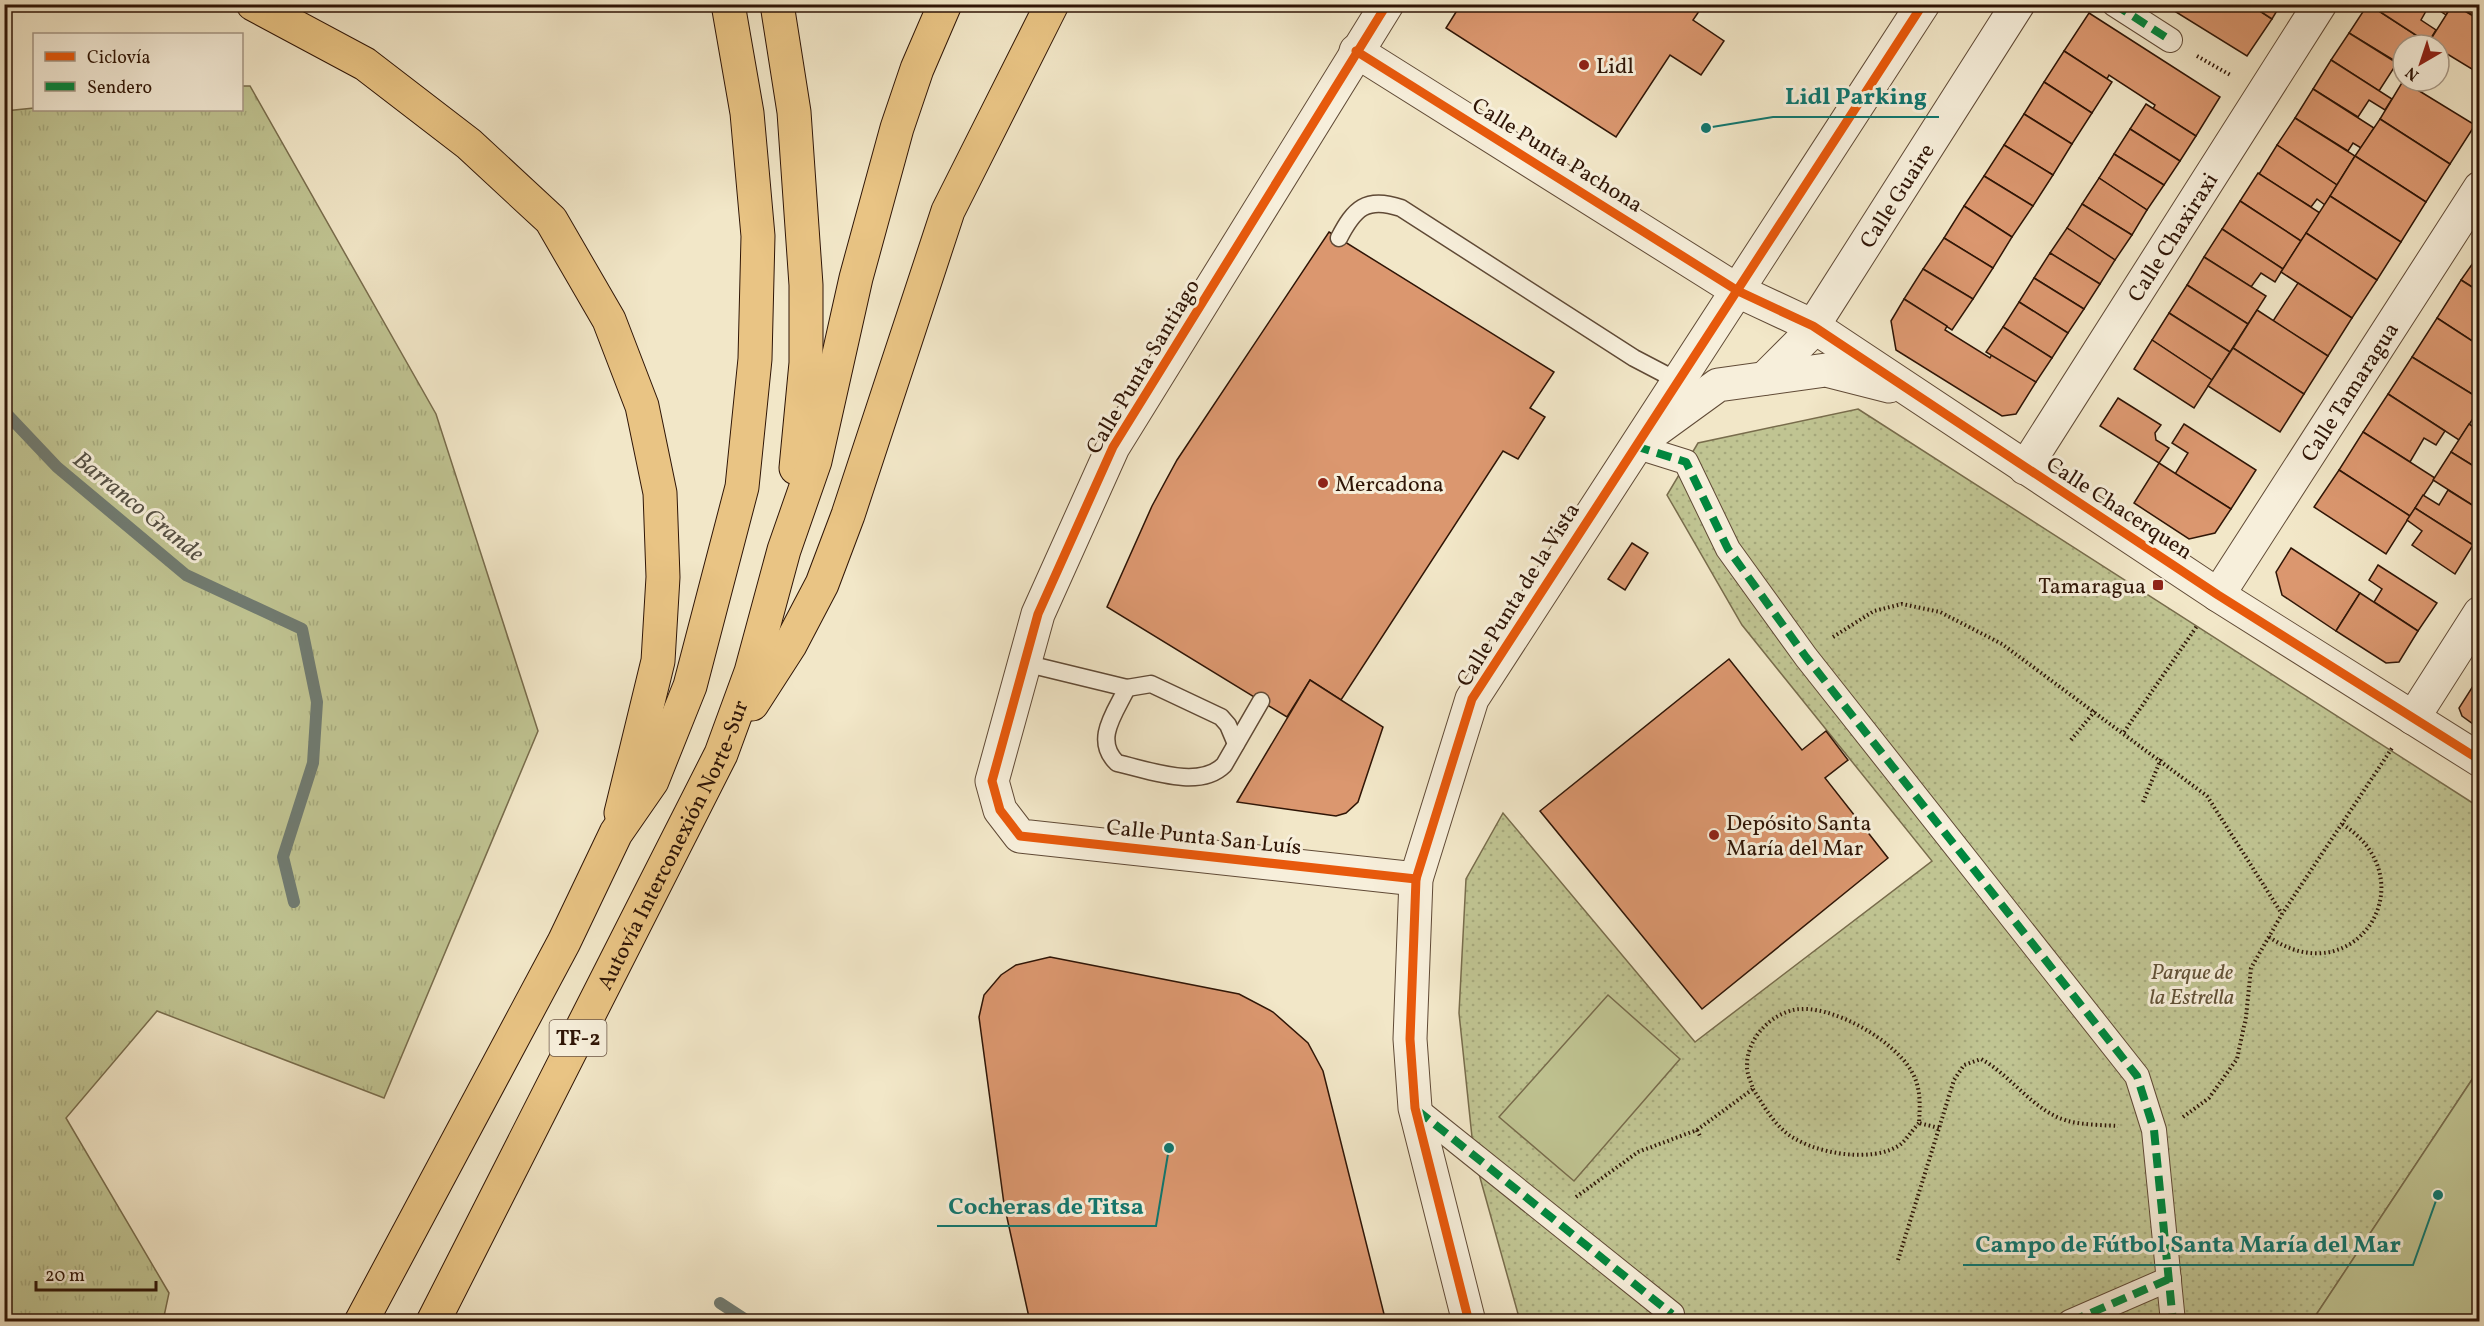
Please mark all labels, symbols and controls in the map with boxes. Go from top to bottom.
legend [33,33,243,111]
north arrow [2391,33,2451,93]
text: Ciclovía [87,46,150,71]
place label: Lidl [1596,52,1634,83]
marker: Lidl [1577,58,1591,72]
text: N [2401,61,2424,85]
callout: Lidl Parking [1773,75,1939,117]
text: Sendero [87,76,152,101]
text: Lidl Parking [1785,81,1927,115]
street label: Calle Punta Pachona [1465,91,1648,221]
street label: Calle Guaire [1853,138,1943,255]
street label: Calle Chaxiraxi [2121,167,2227,309]
street label: Calle Punta Santiago [1080,274,1209,461]
street label: Calle Tamaragua [2295,317,2408,469]
water label: Barranco Grande [65,444,211,571]
street label: Calle Chacerquen [2039,450,2198,568]
place label: Mercadona [1335,470,1444,501]
marker: Mercadona [1316,476,1330,490]
street label: Calle Punta de la Vista [1450,497,1588,693]
place label: Tamaragua [2038,572,2146,603]
marker: Tamaragua [2151,578,2165,592]
street label: Autovía Interconexión Norte-Sur [591,696,757,996]
place label: Depósito Santa María del Mar [1726,809,1871,865]
street label: Calle Punta San Luís [1105,813,1303,864]
marker: Depósito Santa María del Mar [1707,828,1721,842]
park label: Parque de la Estrella [2150,958,2234,1014]
road number: TF-2 [550,1020,606,1056]
callout: Cocheras de Titsa [937,1184,1156,1226]
text: Cocheras de Titsa [948,1191,1144,1225]
callout: Campo de Fútbol Santa María del Mar [1963,1223,2413,1265]
text: Campo de Fútbol Santa María del Mar [1975,1229,2401,1263]
scale bar [36,1254,156,1292]
text: 20 m [45,1264,85,1289]

